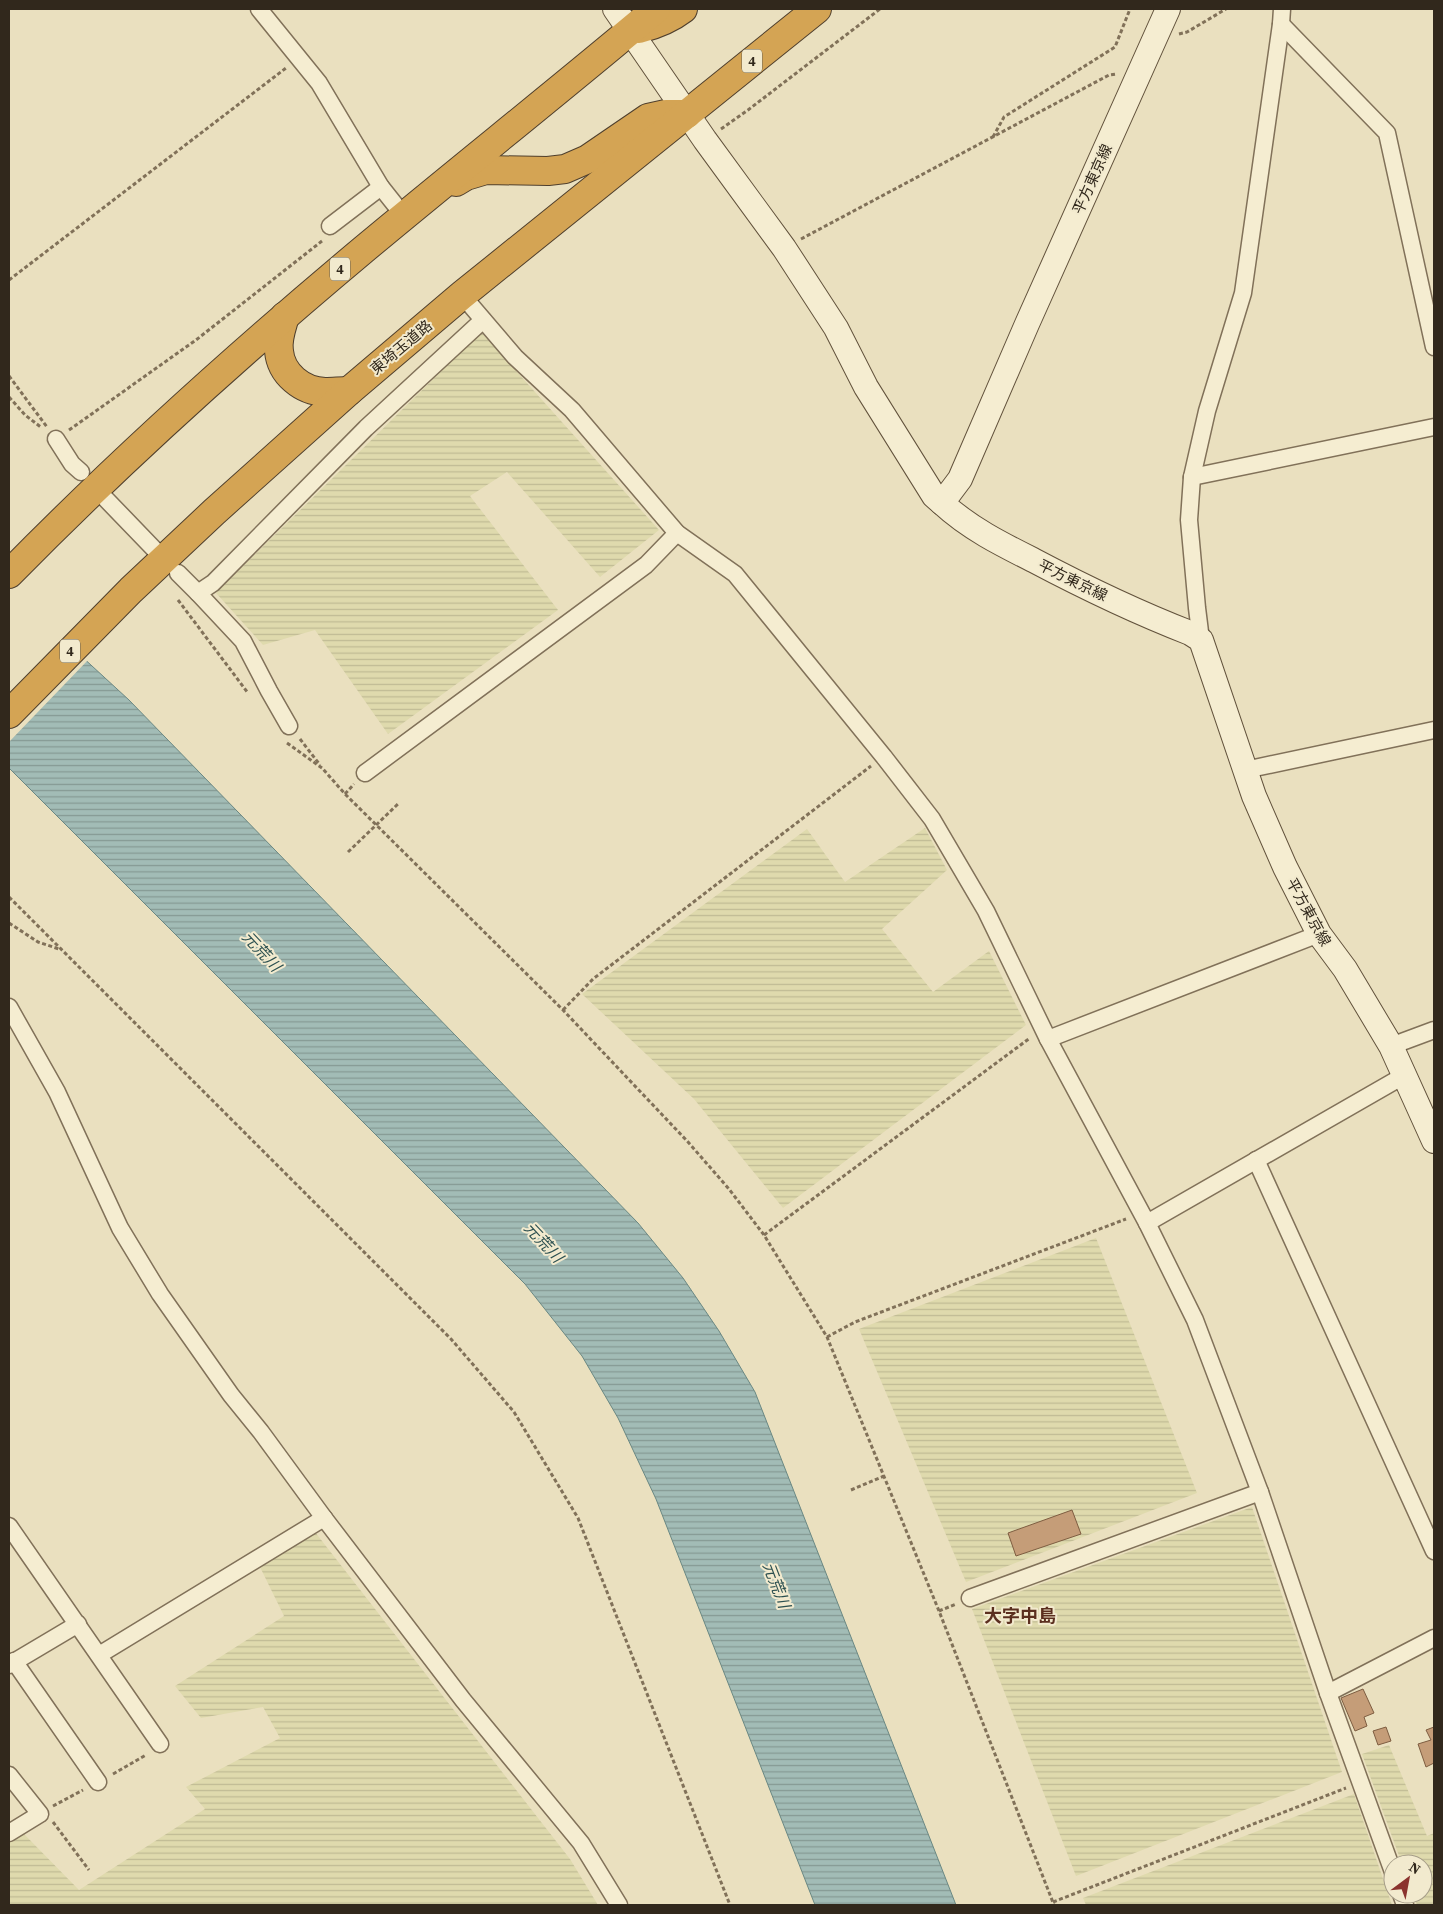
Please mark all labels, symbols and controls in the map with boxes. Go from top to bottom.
road number: 4 [742,49,762,72]
street label: 平方東京線 [1067,140,1117,218]
road number: 4 [330,258,350,280]
street label: 東埼玉道路 [366,315,436,379]
street label: 平方東京線 [1035,554,1111,606]
road number: 4 [60,640,80,662]
street label: 平方東京線 [1282,874,1336,950]
water label: 元荒川 [238,926,288,978]
water label: 元荒川 [520,1217,570,1269]
water label: 元荒川 [758,1559,797,1613]
district label: 大字中島 [984,1603,1056,1628]
north arrow [1383,1854,1433,1904]
text: N [1405,1857,1425,1879]

